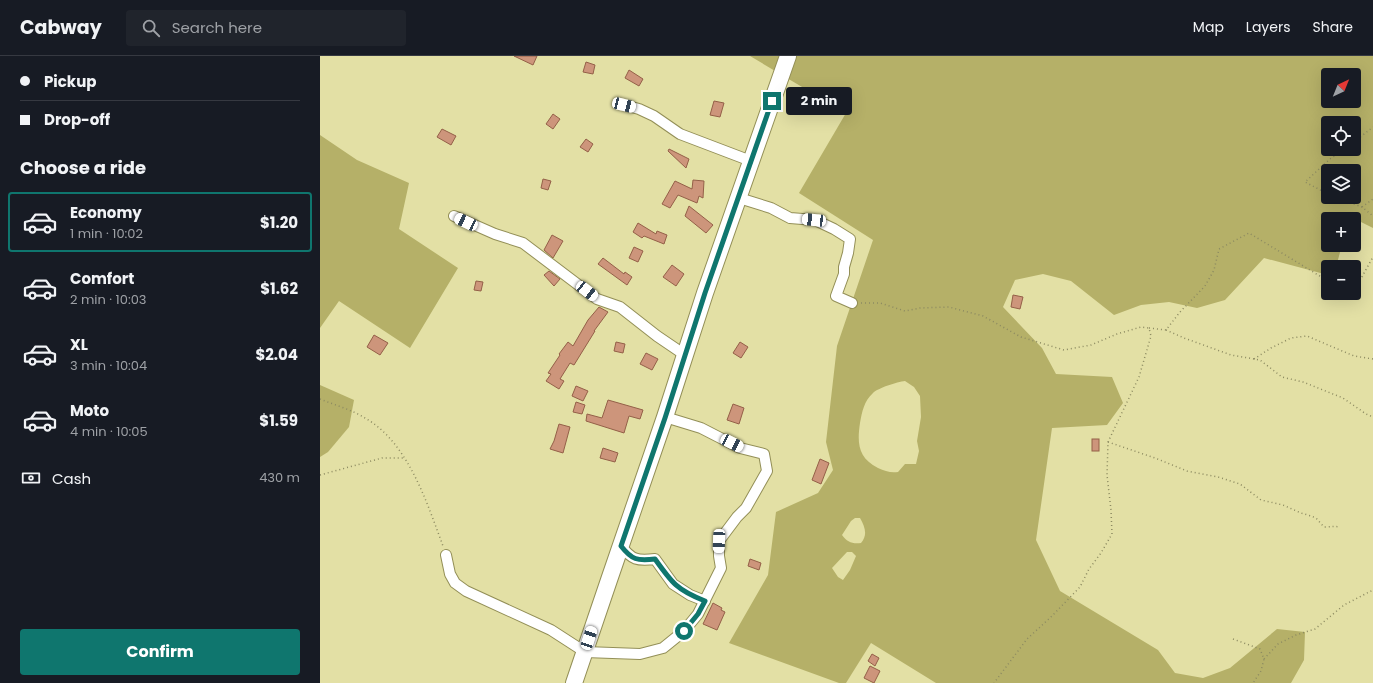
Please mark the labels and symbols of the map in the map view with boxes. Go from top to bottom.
north arrow [1321,68,1361,108]
callout: 2 min [786,87,852,115]
route end [763,92,781,110]
car [611,96,637,114]
car [453,211,479,233]
car [801,213,827,227]
car [574,279,600,303]
car [719,432,745,454]
car [713,529,725,553]
route start [675,622,693,640]
car [580,625,598,651]

